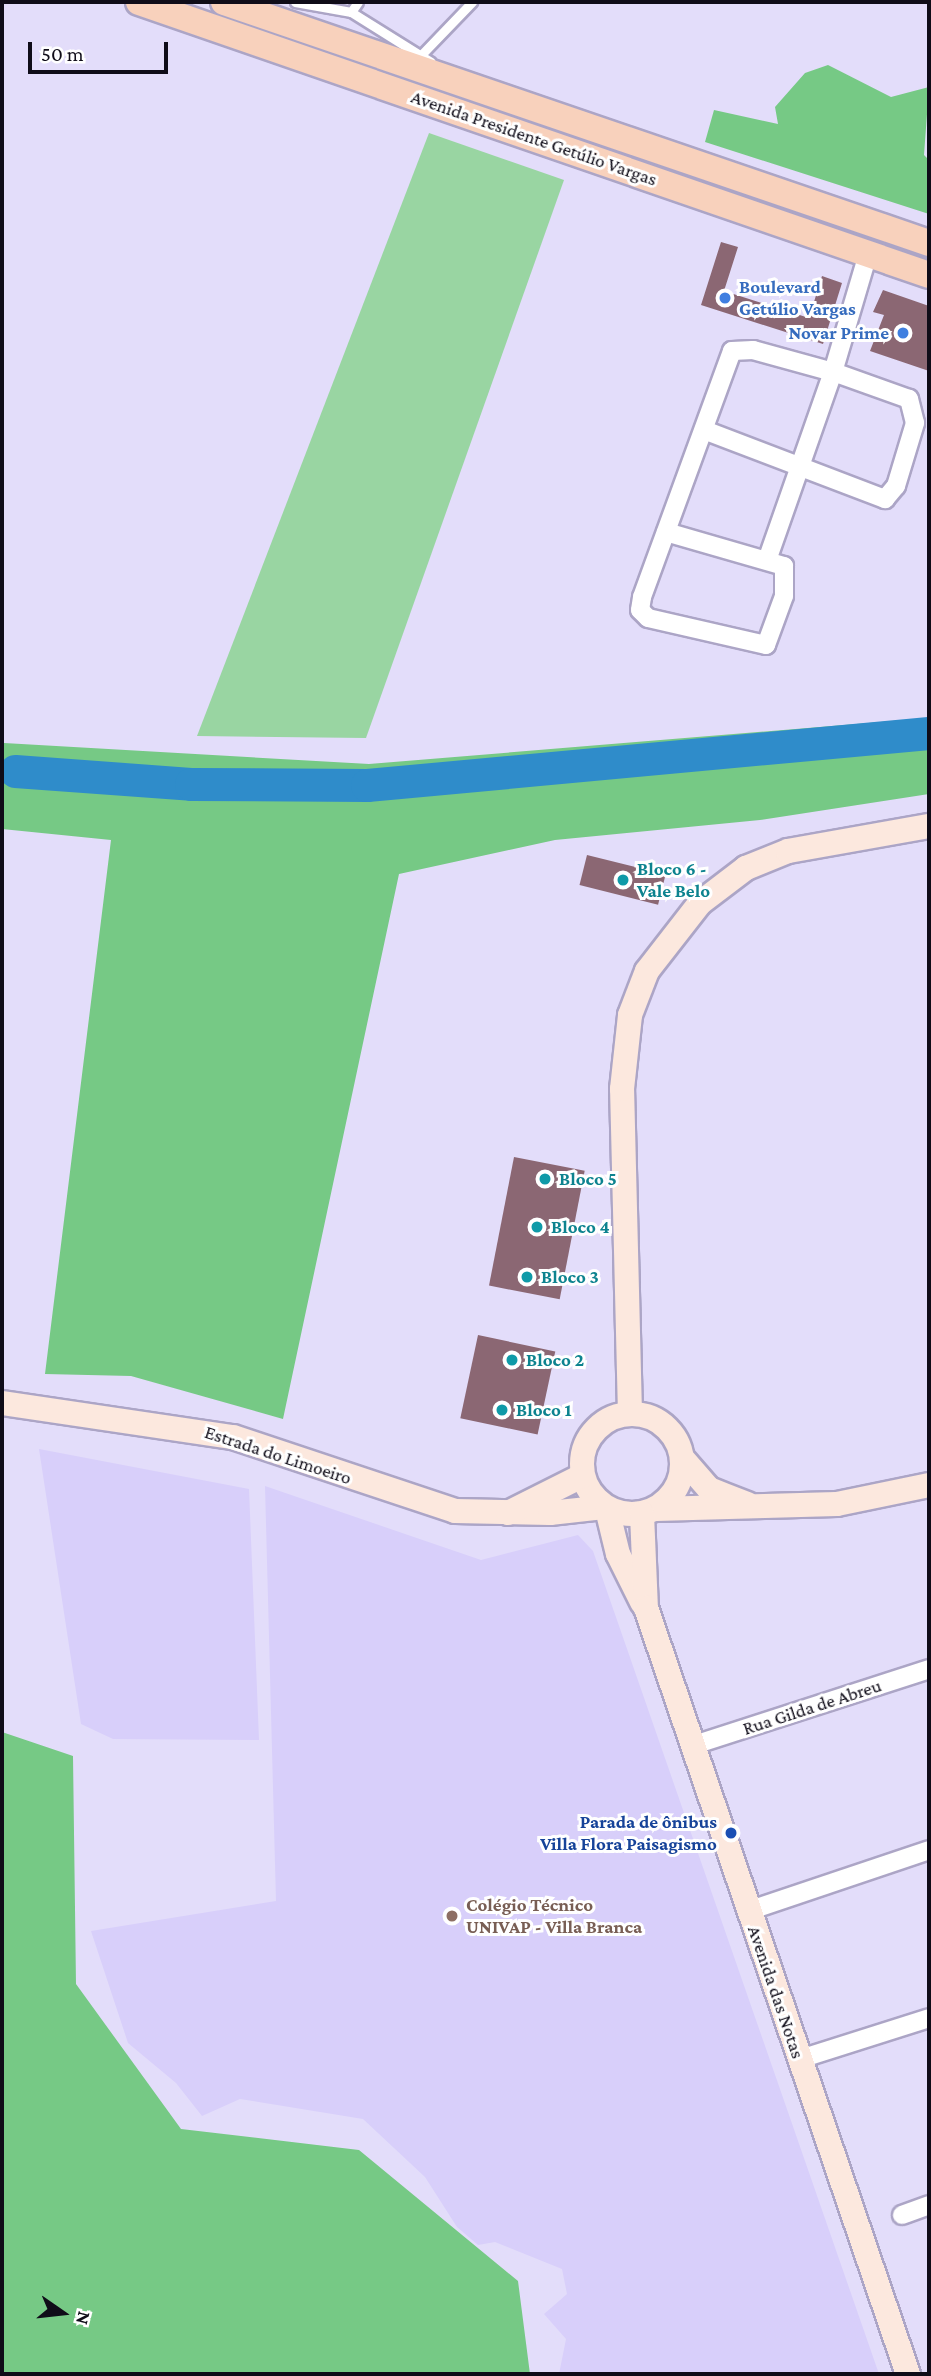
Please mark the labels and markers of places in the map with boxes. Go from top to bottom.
place label: Boulevard Getúlio Vargas [739,276,856,320]
marker: Boulevard Getúlio Vargas [717,290,733,306]
place label: Novar Prime [788,322,889,344]
marker: Novar Prime [895,325,911,341]
place label: Bloco 6 - Vale Belo [637,858,710,902]
marker: Bloco 6 - Vale Belo [615,872,631,888]
place label: Bloco 5 [559,1168,617,1190]
marker: Bloco 5 [537,1171,553,1187]
place label: Bloco 4 [551,1216,610,1238]
marker: Bloco 4 [529,1219,545,1235]
place label: Bloco 3 [541,1266,599,1288]
marker: Bloco 3 [519,1269,535,1285]
place label: Bloco 2 [526,1349,584,1371]
marker: Bloco 2 [504,1352,520,1368]
place label: Bloco 1 [516,1399,572,1421]
marker: Bloco 1 [494,1402,510,1418]
place label: Parada de ônibus Villa Flora Paisagismo [540,1811,717,1855]
marker: Parada de ônibus Villa Flora Paisagismo [723,1825,739,1841]
place label: Colégio Técnico UNIVAP - Villa Branca [466,1894,642,1938]
marker: Colégio Técnico UNIVAP - Villa Branca [444,1908,460,1924]

